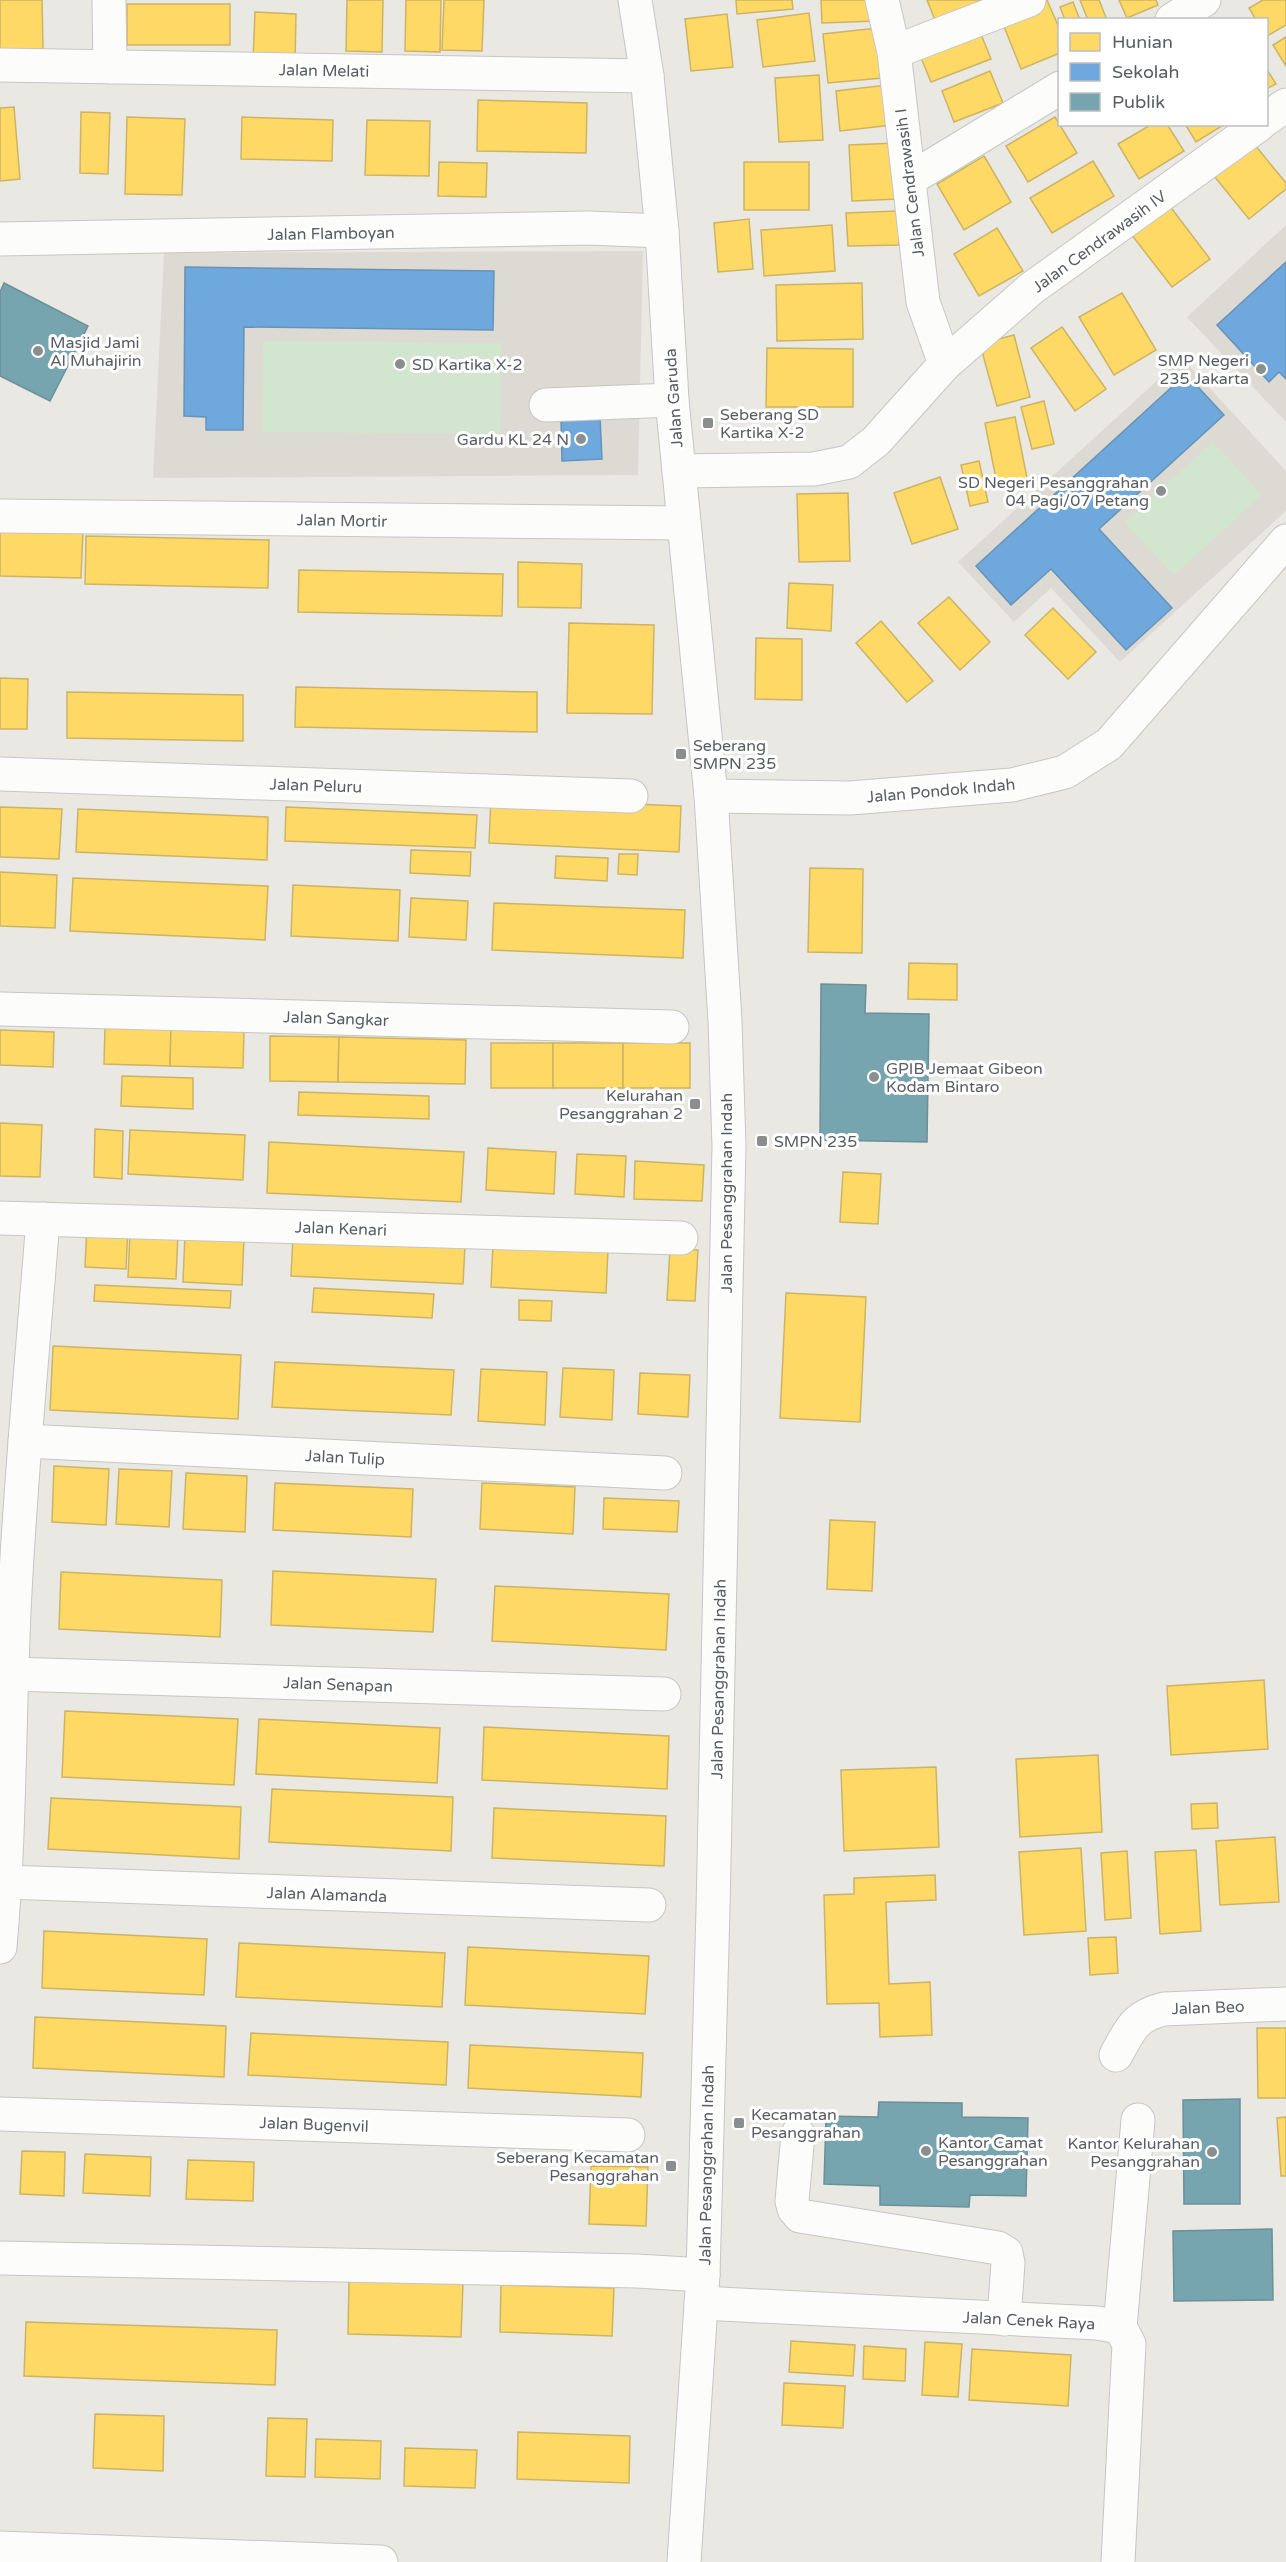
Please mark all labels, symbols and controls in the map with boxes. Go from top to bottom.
legend [1058,18,1268,126]
text: Hunian [1112,31,1173,53]
street label: Jalan Melati [279,60,369,82]
text: Sekolah [1112,61,1179,83]
text: Publik [1112,91,1165,113]
street label: Jalan Cendrawasih I [891,107,929,258]
street label: Jalan Cendrawasih IV [1029,186,1171,297]
street label: Jalan Flamboyan [267,223,395,245]
place label: Masjid Jami Al Muhajirin [50,333,142,371]
marker: Masjid Jami Al Muhajirin [31,344,45,358]
street label: Jalan Garuda [661,348,687,448]
place label: SMP Negeri 235 Jakarta [1158,351,1249,389]
place label: SD Kartika X-2 [412,355,523,375]
marker: SD Kartika X-2 [393,357,407,371]
marker: SMP Negeri 235 Jakarta [1254,362,1268,376]
place label: Seberang SD Kartika X-2 [720,405,819,443]
marker: Seberang SD Kartika X-2 [701,416,715,430]
place label: Gardu KL 24 N [457,430,569,450]
marker: Gardu KL 24 N [574,432,588,446]
place label: SD Negeri Pesanggrahan 04 Pagi/07 Petang [958,473,1149,511]
marker: SD Negeri Pesanggrahan 04 Pagi/07 Petang [1154,484,1168,498]
street label: Jalan Mortir [296,510,388,532]
place label: Seberang SMPN 235 [693,736,776,774]
marker: Seberang SMPN 235 [674,747,688,761]
street label: Jalan Peluru [269,774,363,798]
street label: Jalan Pondok Indah [866,775,1016,807]
street label: Jalan Sangkar [283,1007,390,1031]
place label: GPIB Jemaat Gibeon Kodam Bintaro [886,1059,1043,1097]
marker: GPIB Jemaat Gibeon Kodam Bintaro [867,1070,881,1084]
place label: Kelurahan Pesanggrahan 2 [559,1086,683,1124]
street label: Jalan Pesanggrahan Indah [717,1093,737,1293]
marker: Kelurahan Pesanggrahan 2 [688,1097,702,1111]
place label: SMPN 235 [774,1132,857,1152]
marker: SMPN 235 [755,1134,769,1148]
street label: Jalan Kenari [295,1217,387,1241]
street label: Jalan Tulip [305,1446,385,1470]
street label: Jalan Pesanggrahan Indah [707,1579,731,1779]
street label: Jalan Senapan [283,1673,393,1697]
street label: Jalan Alamanda [266,1883,388,1907]
street label: Jalan Beo [1171,1997,1245,2019]
street label: Jalan Pesanggrahan Indah [695,2065,719,2265]
place label: Kecamatan Pesanggrahan [751,2105,861,2143]
street label: Jalan Bugenvil [259,2113,369,2137]
marker: Kecamatan Pesanggrahan [732,2116,746,2130]
place label: Kantor Camat Pesanggrahan [938,2133,1048,2171]
place label: Kantor Kelurahan Pesanggrahan [1068,2134,1200,2172]
marker: Kantor Camat Pesanggrahan [919,2144,933,2158]
marker: Kantor Kelurahan Pesanggrahan [1205,2145,1219,2159]
place label: Seberang Kecamatan Pesanggrahan [496,2148,659,2186]
marker: Seberang Kecamatan Pesanggrahan [664,2159,678,2173]
street label: Jalan Cenek Raya [962,2308,1096,2334]

